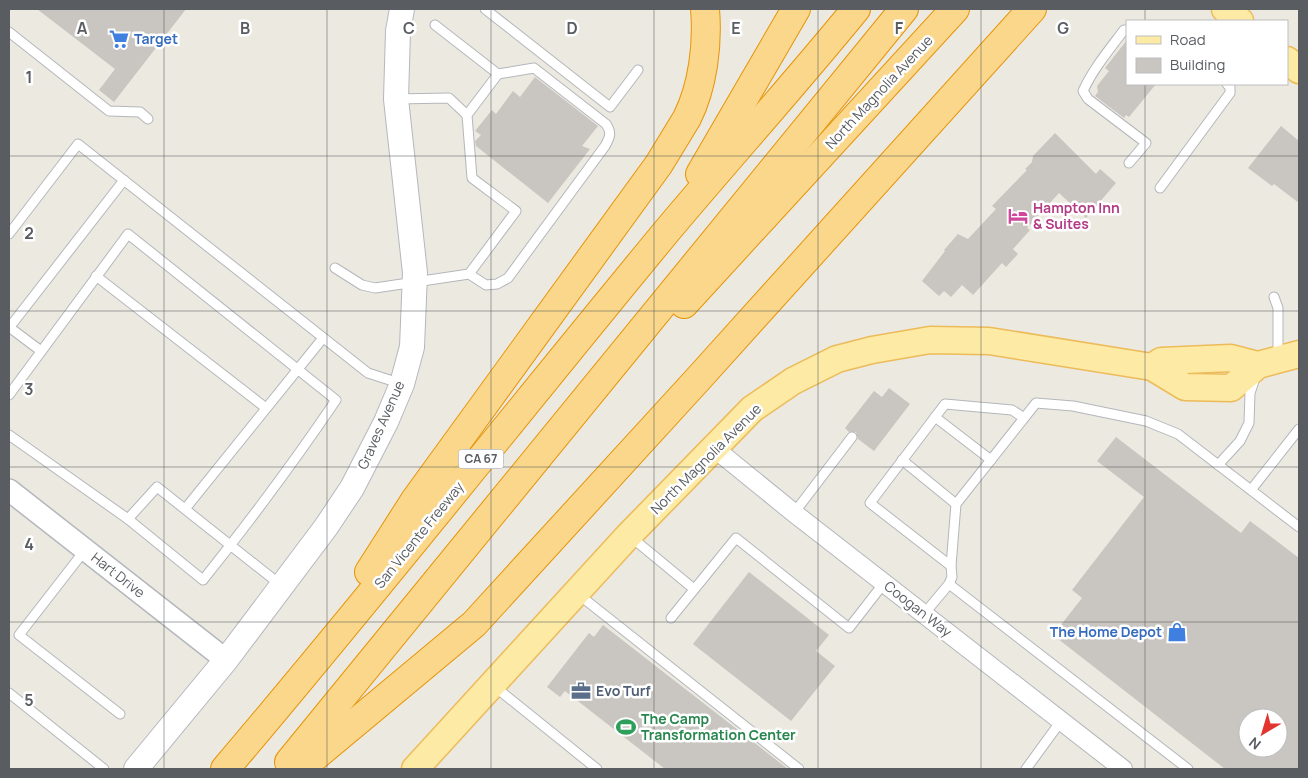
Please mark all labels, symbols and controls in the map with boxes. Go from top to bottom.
text: A [77,17,88,39]
text: B [240,17,250,39]
text: C [403,17,415,39]
text: D [566,17,578,39]
text: E [731,17,741,39]
text: F [895,17,904,39]
text: G [1057,17,1069,39]
legend [1126,20,1288,85]
supermarket icon: Target [108,28,130,50]
place label: Target [134,29,178,48]
text: Road [1170,29,1206,50]
street label: North Magnolia Avenue [821,31,936,153]
text: Building [1170,54,1225,75]
text: 1 [25,66,33,88]
place label: Hampton Inn & Suites [1033,198,1120,233]
hotel icon: Hampton Inn & Suites [1007,205,1029,227]
text: 2 [24,222,34,244]
street label: Graves Avenue [352,377,409,472]
text: 3 [24,378,34,400]
street label: North Magnolia Avenue [646,399,765,518]
road number: CA 67 [458,449,504,468]
street label: San Vicente Freeway [370,477,468,592]
text: 4 [24,533,34,555]
street label: Hart Drive [87,548,149,602]
street label: Coogan Way [881,576,957,641]
shop icon: The Home Depot [1166,621,1188,643]
place label: The Home Depot [1050,622,1162,641]
office icon: Evo Turf [570,680,592,702]
place label: Evo Turf [596,681,651,700]
text: 5 [24,689,34,711]
north arrow [1238,708,1288,758]
place label: The Camp Transformation Center [641,709,796,744]
sports icon: The Camp Transformation Center [615,716,637,738]
text: N [1245,733,1265,754]

